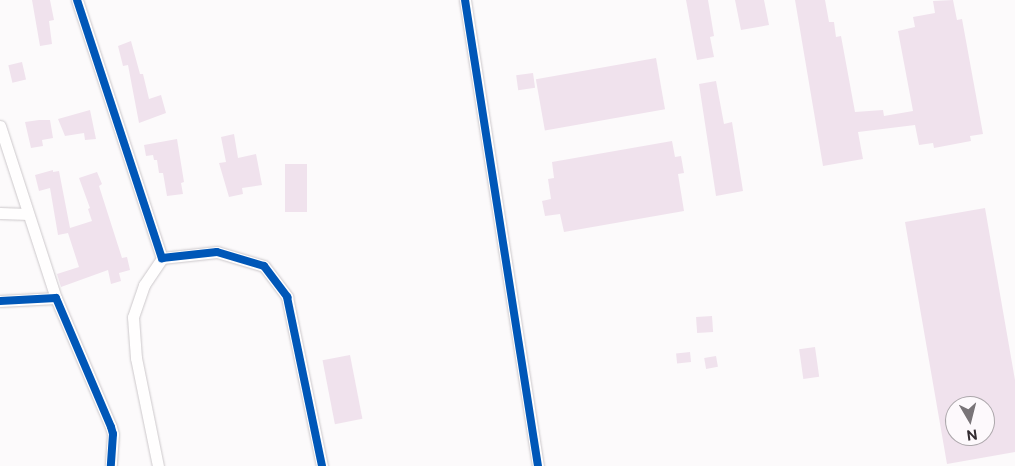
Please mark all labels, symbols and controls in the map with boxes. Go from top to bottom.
north arrow [945,396,995,446]
text: N [965,426,978,444]

